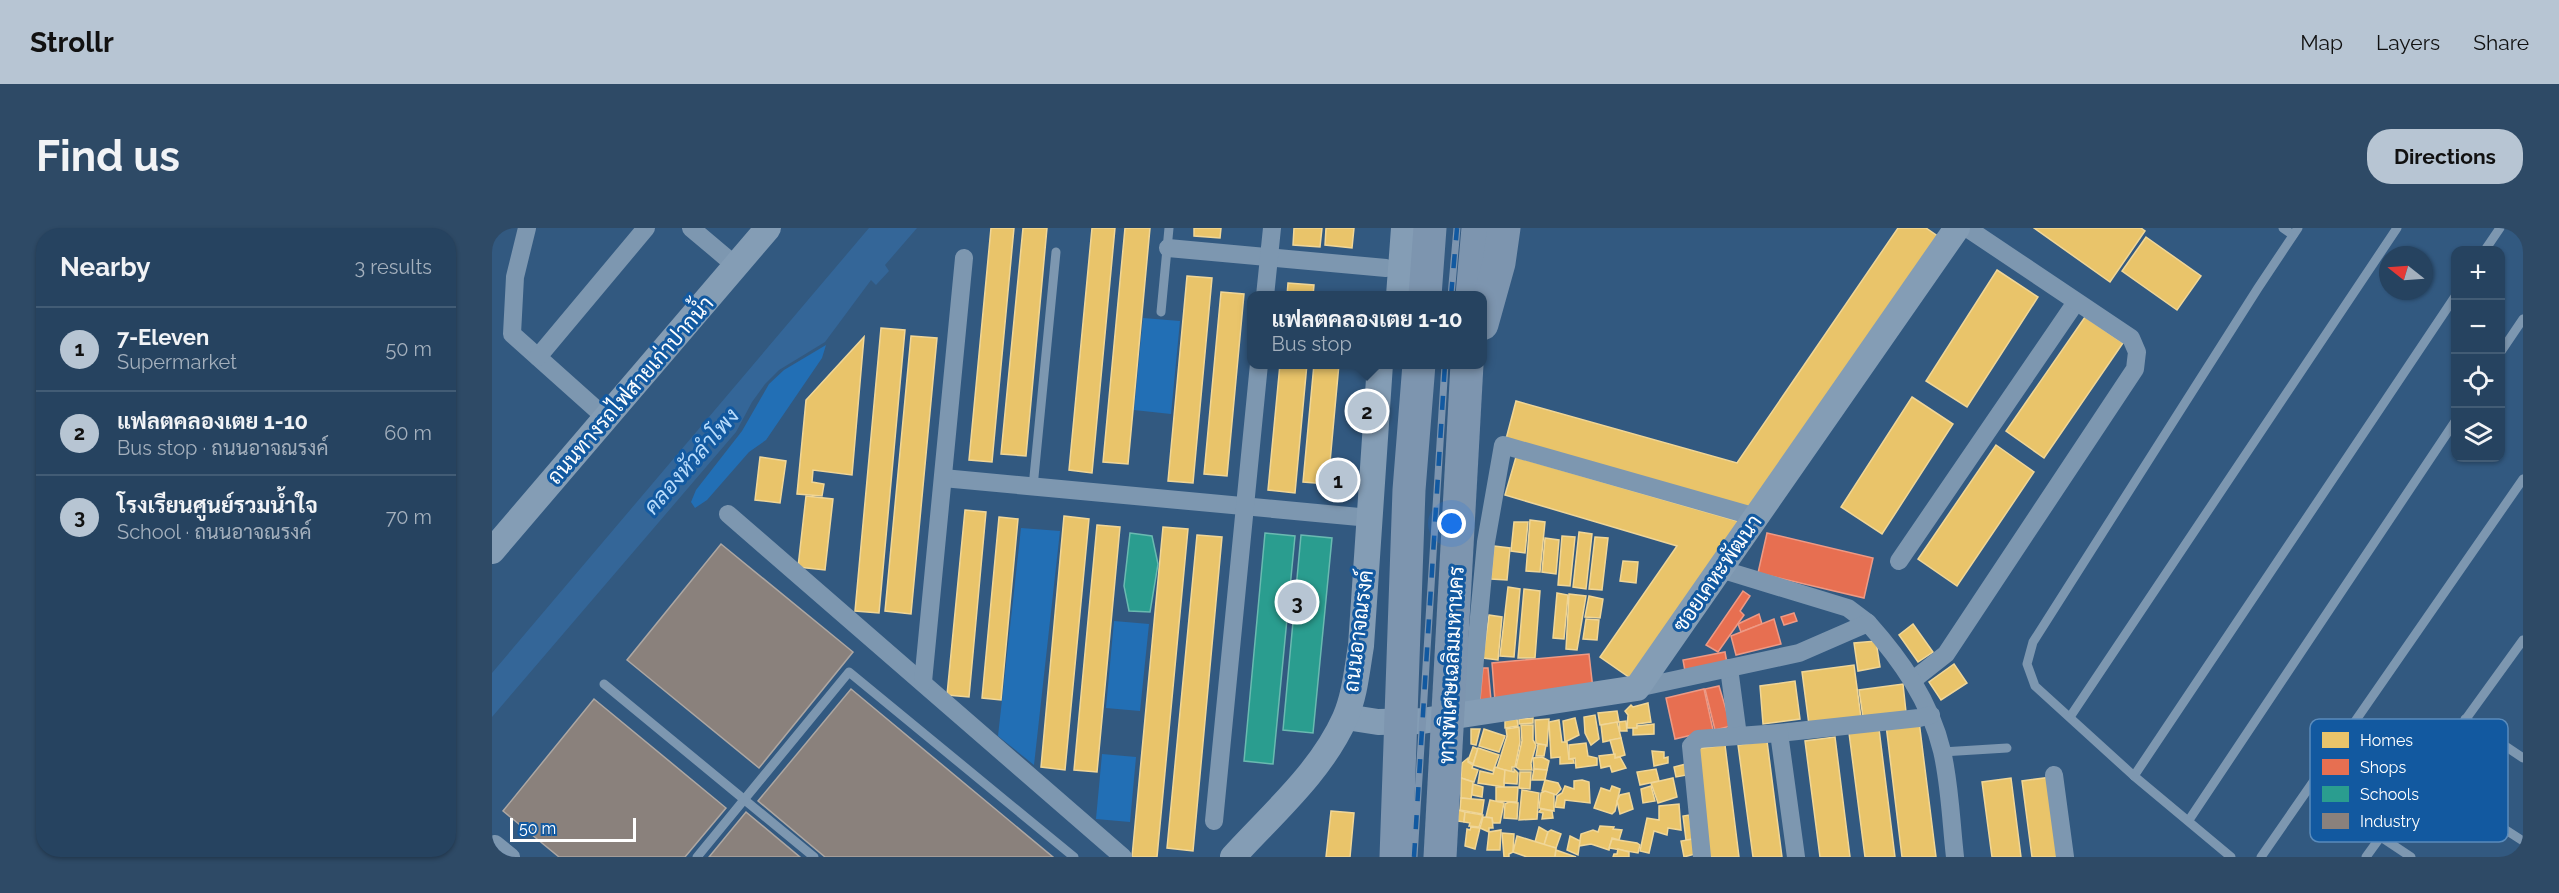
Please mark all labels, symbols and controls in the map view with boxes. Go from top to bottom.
text: Strollr [30,26,114,59]
text: Map [2300,30,2343,55]
text: Layers [2376,30,2440,55]
text: Share [2473,30,2529,55]
button: Directions [2367,129,2523,184]
text: Find us [36,132,180,181]
north arrow [2379,246,2433,300]
map controls [2451,246,2505,462]
button: + [2451,246,2505,300]
text: Nearby [60,252,150,282]
text: 3 results [354,255,432,279]
street label: ถนนทางรถไฟสายเก่าปากน้ำ [538,288,718,489]
popup [1247,291,1487,369]
button: − [2451,300,2505,354]
text: แฟลตคลองเตย 1-10 [1271,306,1463,332]
text: 7-Eleven [117,324,209,350]
text: Bus stop [1271,332,1352,356]
text: 1 [75,337,84,361]
text: 50 m [385,337,432,361]
text: Supermarket [117,350,237,374]
button: locate [2451,354,2505,408]
pin: 2 [1348,388,1386,434]
water label: คลองหัวลำโพง [637,402,744,519]
text: แฟลตคลองเตย 1-10 [117,408,308,434]
button: layers [2451,408,2505,462]
text: 2 [74,421,85,445]
text: 60 m [384,421,432,445]
text: Bus stop · ถนนอาจณรงค์ [117,436,328,460]
pin: 1 [1318,458,1358,502]
text: โรงเรียนศูนย์รวมน้ำใจ [117,492,318,518]
text: 3 [74,505,85,529]
text: 70 m [386,505,432,529]
your location [1437,509,1466,538]
street label: ซอยเคหะพัฒนา [1667,510,1767,636]
text: School · ถนนอาจณรงค์ [117,520,312,544]
street label: ทางพิเศษเฉลิมมหานคร [1433,565,1469,765]
street label: ถนนอาจณรงค์ [1337,568,1378,694]
pin: 3 [1278,580,1316,625]
legend [2310,719,2508,842]
text: Homes [2360,731,2413,750]
text: Shops [2360,758,2406,777]
text: Schools [2360,785,2419,804]
text: Industry [2360,812,2420,831]
scale bar [510,815,636,842]
text: 50 m [519,819,556,838]

